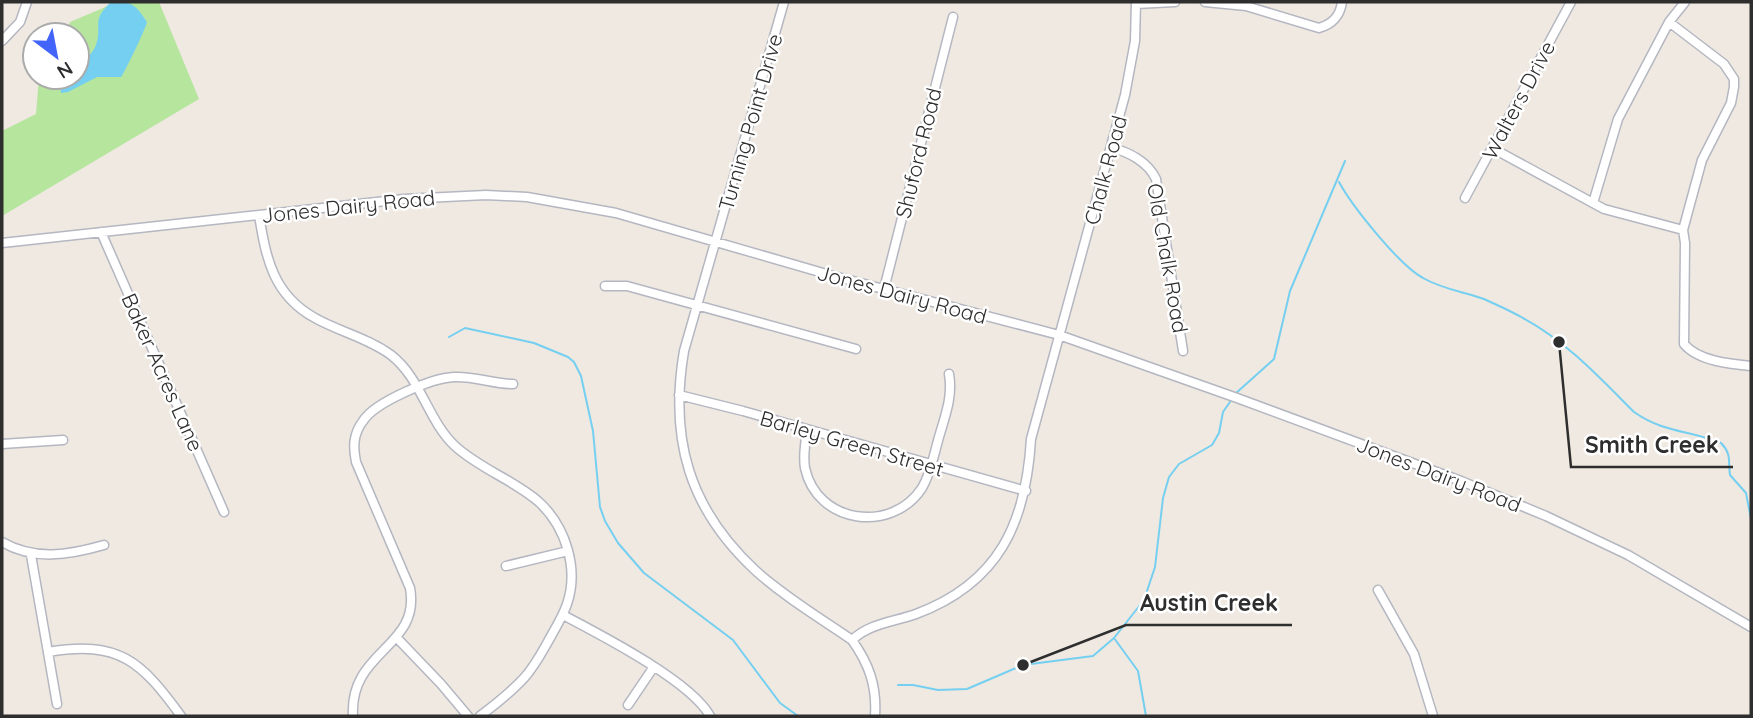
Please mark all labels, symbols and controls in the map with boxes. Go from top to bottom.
north arrow [21,21,91,91]
street label: Turning Point Drive [712,31,788,213]
street label: Walters Drive [1476,36,1560,164]
text: N [53,57,77,84]
street label: Shuford Road [889,85,947,221]
street label: Chalk Road [1078,112,1132,228]
street label: Old Chalk Road [1142,181,1194,335]
street label: Jones Dairy Road [260,184,436,228]
street label: Jones Dairy Road [814,259,990,329]
street label: Baker Acres Lane [116,289,210,455]
street label: Barley Green Street [757,404,947,482]
callout: Smith Creek [1571,423,1733,467]
text: Smith Creek [1585,430,1719,459]
street label: Jones Dairy Road [1353,431,1525,517]
callout: Austin Creek [1126,581,1292,625]
text: Austin Creek [1140,588,1278,617]

